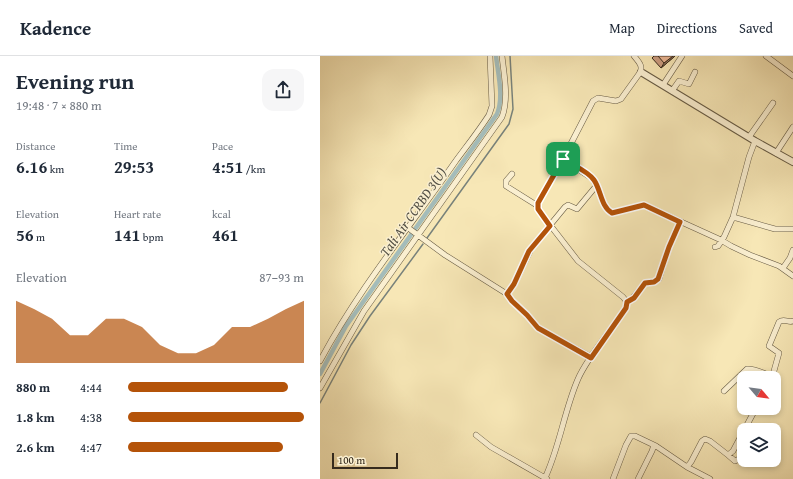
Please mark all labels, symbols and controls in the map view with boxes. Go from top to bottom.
text: Kadence [20,14,91,42]
text: Map [609,18,635,38]
text: Directions [657,18,717,38]
text: Saved [739,18,773,38]
text: Evening run [16,65,134,97]
button: share [262,69,304,111]
text: 19:48 · 7 × 880 m [16,96,102,115]
text: Distance [16,138,55,154]
text: Time [114,138,137,154]
text: Pace [212,138,233,154]
pin [546,142,580,176]
icon: arrive [552,148,574,170]
text: 6.16 [16,154,47,179]
text: 29:53 [114,154,154,179]
text: 4:51 [212,154,243,179]
text: km [47,161,64,177]
text: /km [243,161,265,177]
water label: Tali Air CCRBD 3(U) [375,163,451,261]
text: Elevation [16,206,59,222]
text: Heart rate [114,206,161,222]
text: kcal [212,206,231,222]
text: 56 [16,222,34,247]
text: 141 [114,222,140,247]
text: 461 [212,222,238,247]
text: m [34,229,45,245]
text: bpm [140,229,163,245]
text: Elevation [16,268,67,287]
text: 87–93 m [259,268,304,287]
north arrow [737,371,781,415]
map controls [737,371,781,467]
text: 880 m [16,378,50,397]
text: 4:44 [80,378,102,397]
text: 1.8 km [16,408,55,427]
text: 4:38 [80,408,102,427]
button: layers [737,423,781,467]
text: 2.6 km [16,438,55,457]
text: 4:47 [80,438,102,457]
scale bar [332,451,398,470]
text: 100 m [338,452,365,468]

